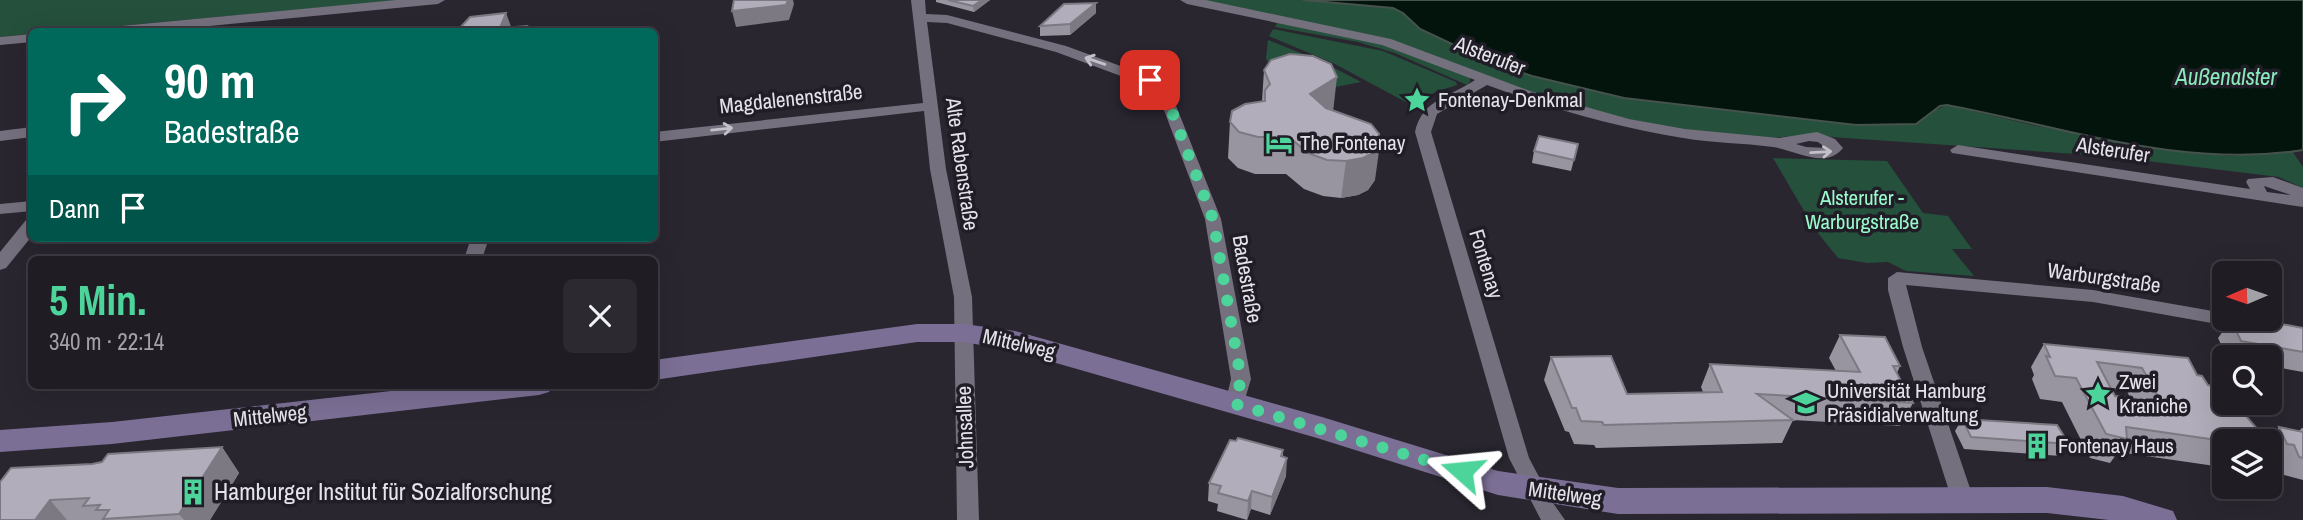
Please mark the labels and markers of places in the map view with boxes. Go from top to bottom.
pin [1120,50,1180,110]
place icon: Fontenay-Denkmal [1402,85,1432,115]
place label: Fontenay-Denkmal [1438,85,1583,114]
hotel icon: The Fontenay [1264,128,1294,158]
place label: The Fontenay [1300,128,1406,157]
place label: Zwei Kraniche [2119,367,2188,420]
place label: Universität Hamburg Präsidialverwaltung [1827,376,1986,429]
place icon: Zwei Kraniche [2083,379,2113,409]
school or university icon: Universität Hamburg Präsidialverwaltung [1791,388,1821,418]
building icon: Fontenay Haus [2022,431,2052,461]
place label: Fontenay Haus [2058,431,2174,460]
place label: Hamburger Institut für Sozialforschung [214,475,552,507]
building icon: Hamburger Institut für Sozialforschung [178,477,208,507]

